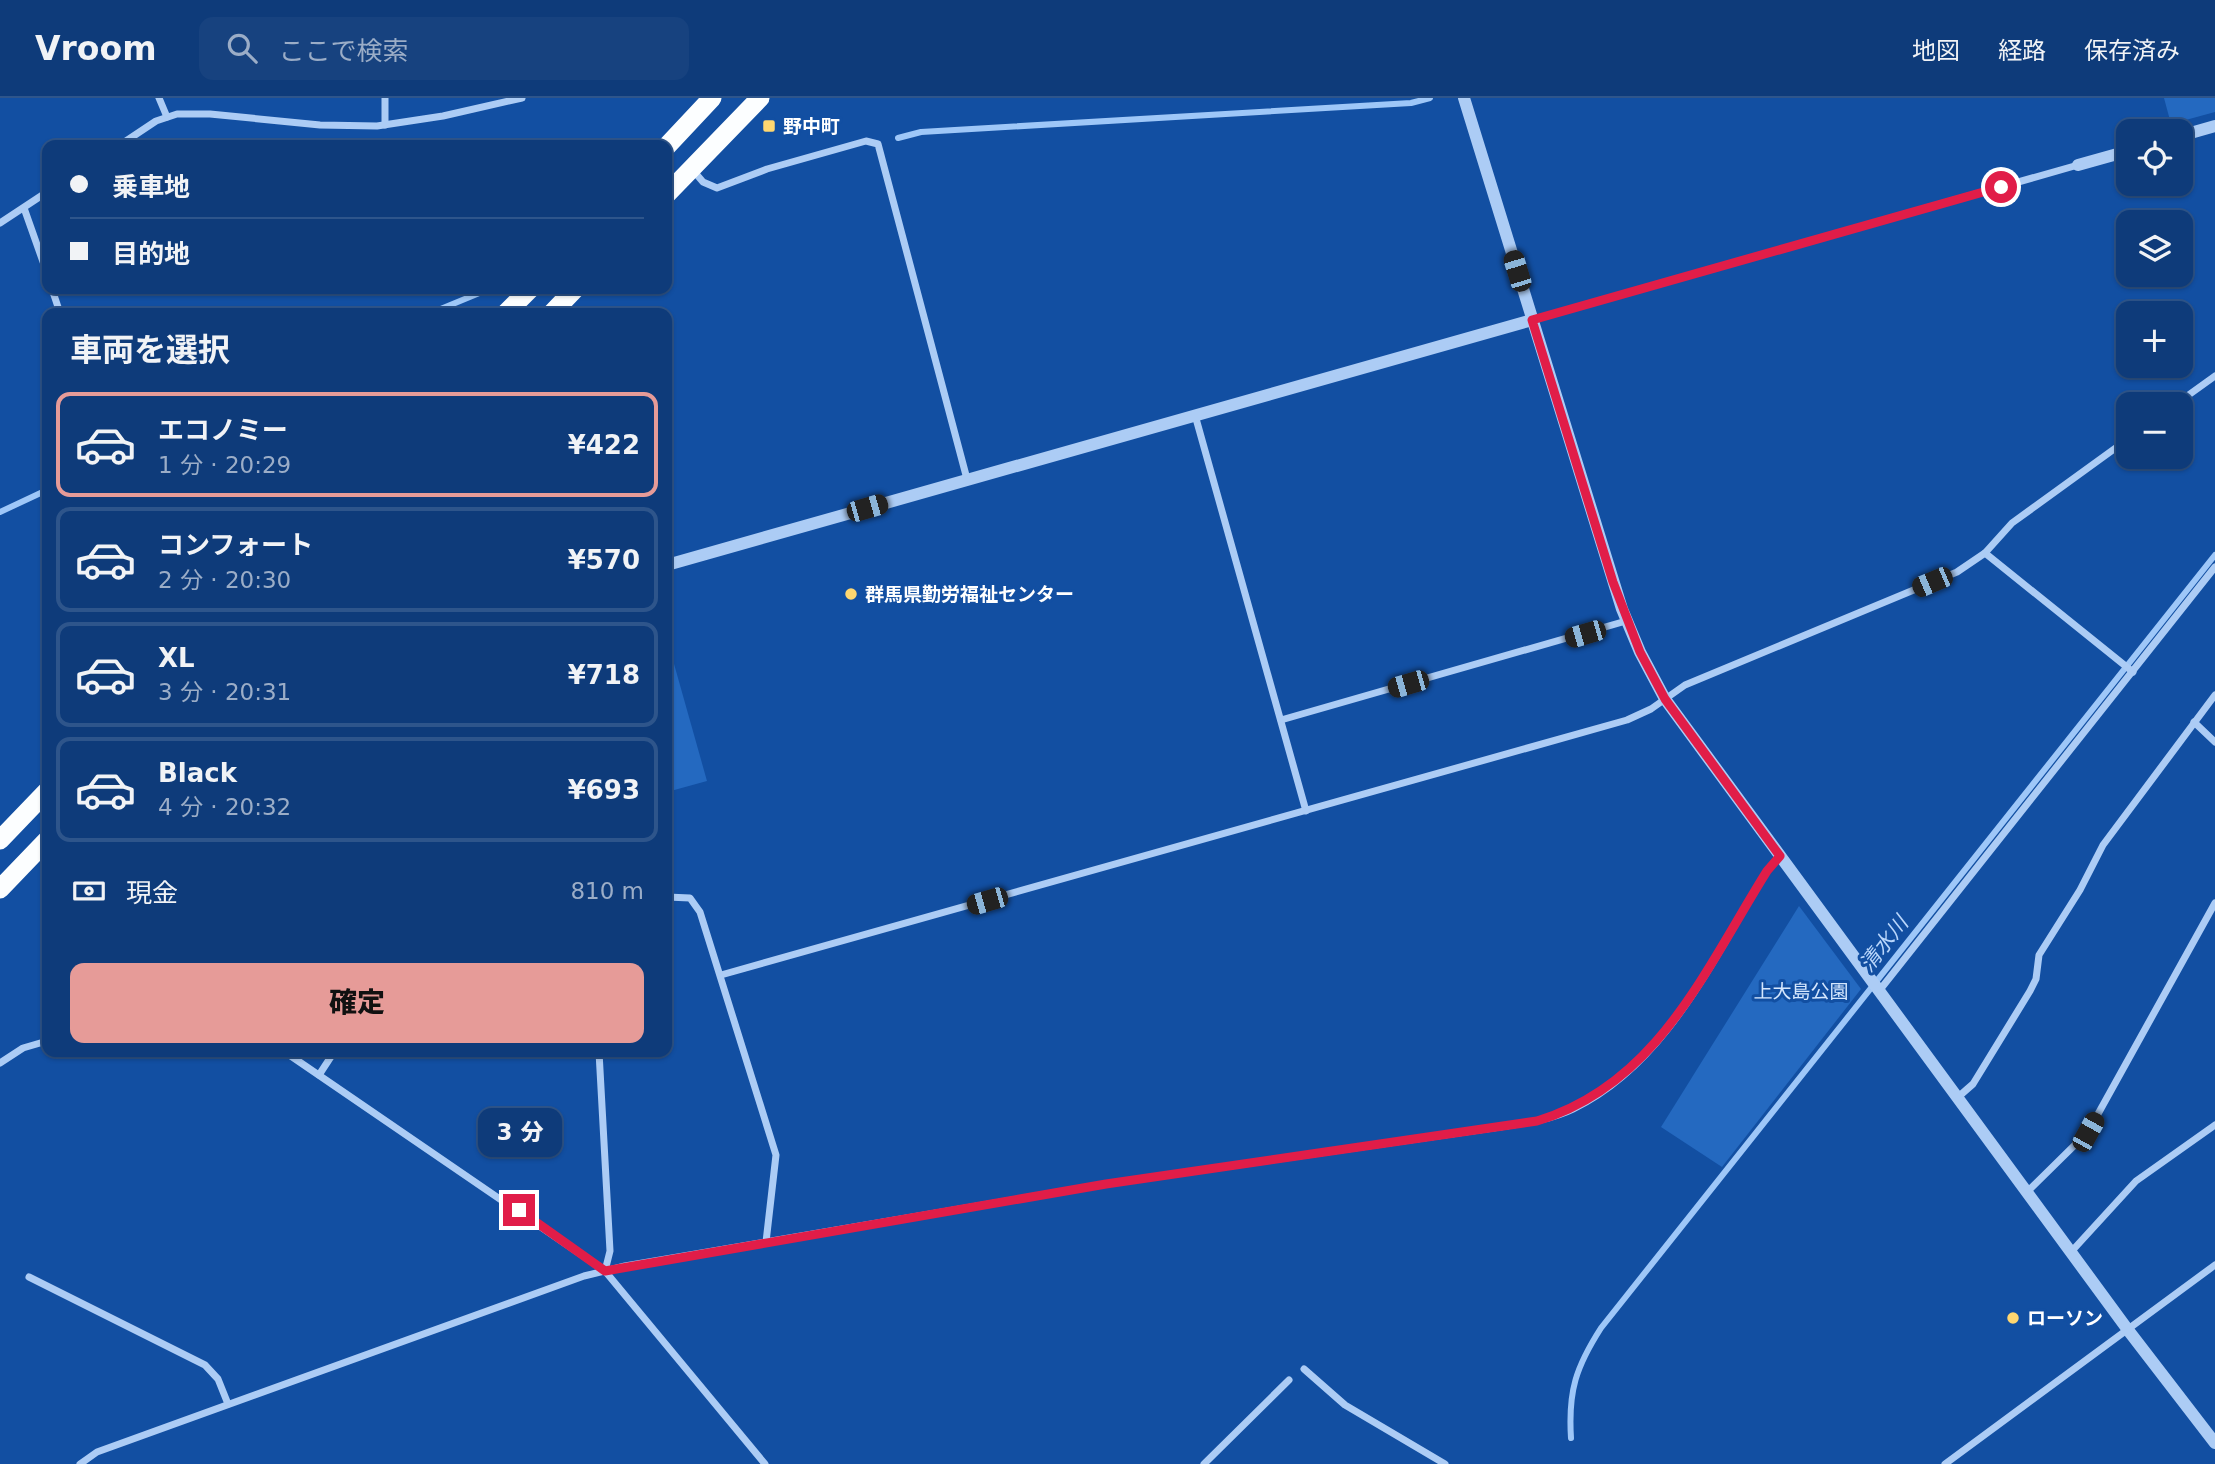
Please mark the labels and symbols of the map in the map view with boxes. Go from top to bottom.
place label: 野中町 [783,115,840,137]
marker: 野中町 [761,118,777,134]
route start [1985,171,2017,203]
car [1501,248,1534,294]
car [844,492,891,524]
car [1909,564,1956,600]
place label: 群馬県勤労福祉センター [865,583,1074,605]
marker: 群馬県勤労福祉センター [843,586,859,602]
car [1562,618,1609,650]
car [1385,668,1432,700]
car [964,885,1011,917]
water label: 清水川 [1855,910,1914,976]
park label: 上大島公園 [1753,980,1849,1002]
callout: 3 分 [477,1108,561,1158]
car [2069,1109,2108,1155]
route end [503,1194,535,1226]
place label: ローソン [2027,1307,2103,1329]
marker: ローソン [2005,1310,2021,1326]

